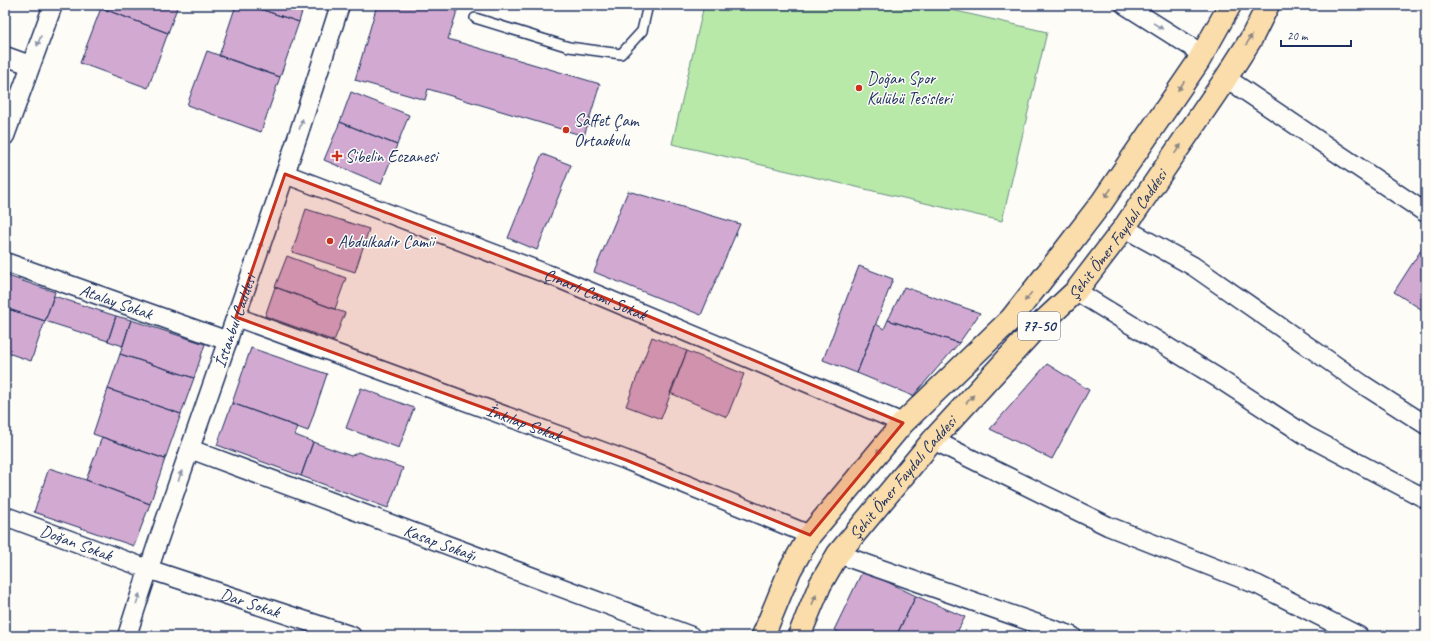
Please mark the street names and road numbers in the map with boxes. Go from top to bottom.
street label: Şehit Ömer Faydalı Caddesi [1063,163,1173,304]
street label: Çınarlı Cami Sokak [541,263,652,326]
street label: İstanbul Caddesi [209,270,261,370]
street label: Atalay Sokak [77,279,157,324]
road number: 77-50 [1018,312,1060,340]
street label: İnkılap Sokak [484,399,566,447]
street label: Şehit Ömer Faydalı Caddesi [844,409,962,544]
street label: Kasap Sokağı [401,519,480,566]
street label: Doğan Sokak [37,520,117,566]
street label: Dar Sokak [218,583,284,623]

